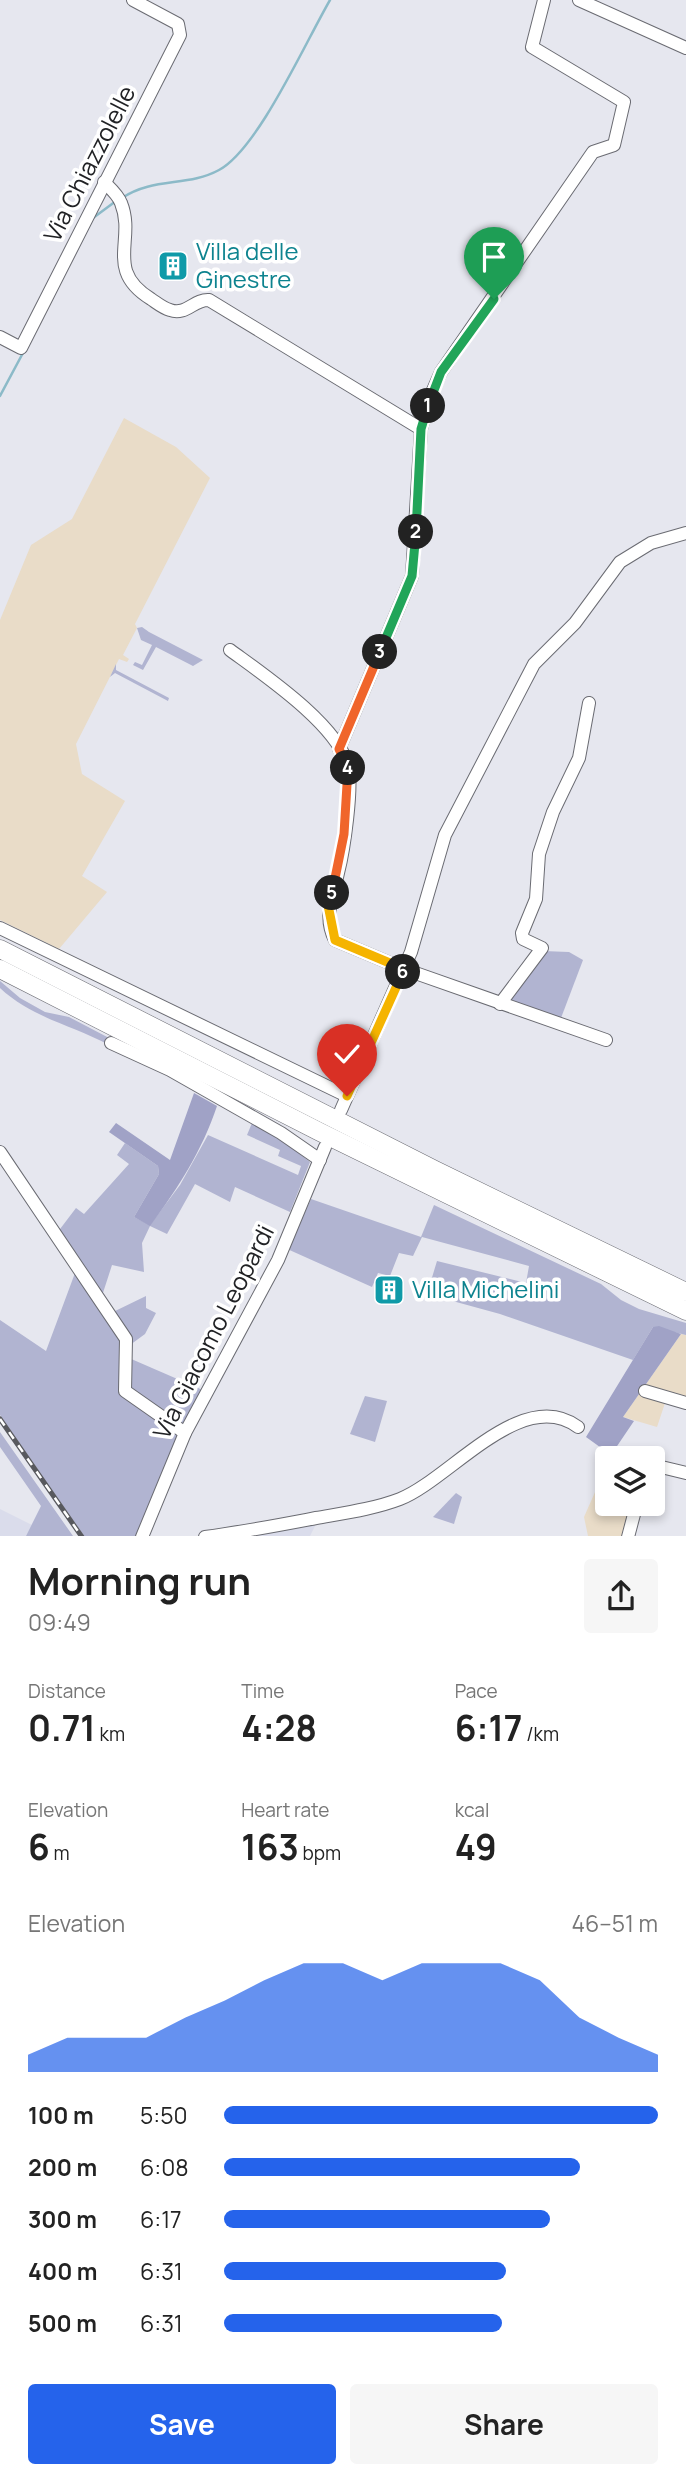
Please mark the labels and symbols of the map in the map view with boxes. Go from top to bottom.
street label: Via Chiazzolelle [35,79,142,247]
pin [464,227,524,299]
place label: Villa delle Ginestre [196,234,298,295]
building icon: Villa delle Ginestre [156,249,190,283]
pin: 1 [410,388,446,424]
pin: 2 [398,514,434,550]
pin: 3 [362,634,398,670]
pin: 4 [330,750,366,786]
pin: 5 [314,876,350,910]
pin: 6 [386,954,420,990]
pin [317,1024,377,1096]
street label: Via Giacomo Leopardi [144,1219,281,1444]
place label: Villa Michelini [412,1272,559,1305]
building icon: Villa Michelini [372,1273,406,1307]

